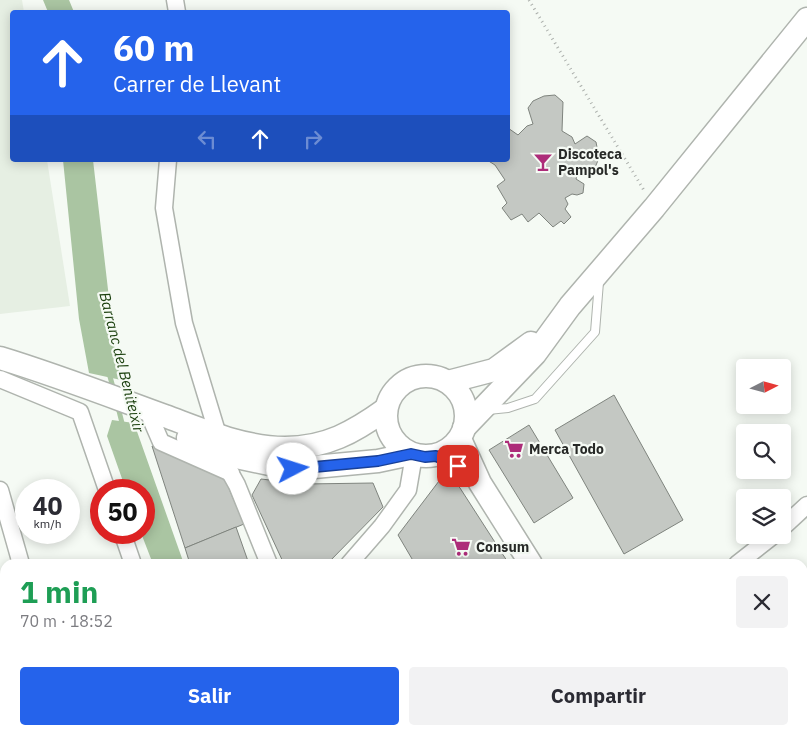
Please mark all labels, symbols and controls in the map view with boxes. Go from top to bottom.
text: 60 m [113,25,195,71]
icon: ahead [30,30,95,95]
text: Carrer de Llevant [113,69,281,98]
icon: left [193,125,221,153]
icon: ahead [246,125,274,153]
icon: right [299,125,327,153]
place label: Discoteca Pampol's [558,145,622,179]
bar icon: Discoteca Pampol's [532,151,554,173]
water label: Barranc del Beniteixir [95,290,149,434]
north arrow [736,359,791,414]
map controls [736,359,791,544]
button: search [736,424,791,479]
supermarket icon: Merca Todo [503,438,525,460]
place label: Merca Todo [529,440,604,458]
position arrow [266,442,318,494]
pin [437,445,479,487]
icon: arrive [444,452,472,480]
speed limit sign: 50 [90,479,155,544]
text: 40 [32,489,63,522]
button: layers [736,489,791,544]
text: km/h [33,516,62,531]
supermarket icon: Consum [450,536,472,558]
place label: Consum [476,538,529,556]
text: 1 min [20,572,98,611]
button: close [736,576,788,628]
text: 70 m · 18:52 [20,611,113,631]
button: Salir [20,667,399,725]
button: Compartir [409,667,788,725]

